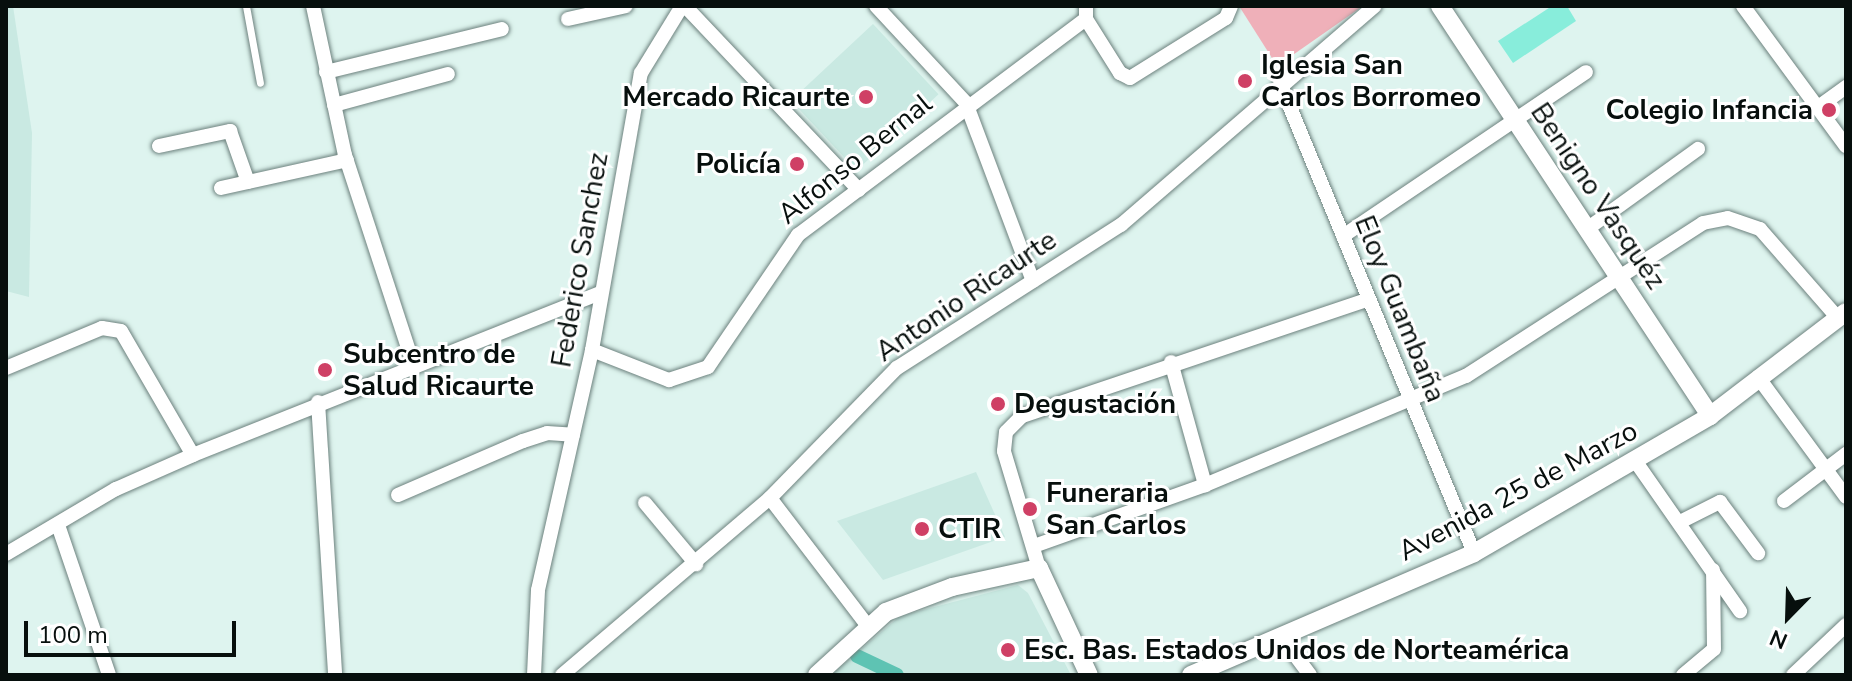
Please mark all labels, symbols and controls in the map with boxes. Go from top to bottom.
place label: Iglesia San Carlos Borromeo [1261,48,1481,114]
marker: Iglesia San Carlos Borromeo [1236,72,1254,90]
place label: Mercado Ricaurte [622,80,850,114]
street label: Alfonso Bernal [771,87,939,231]
marker: Mercado Ricaurte [857,88,875,106]
place label: Colegio Infancia [1605,93,1813,127]
street label: Benigno Vasquéz [1523,97,1673,295]
marker: Colegio Infancia [1820,101,1838,119]
place label: Policía [696,147,781,181]
street label: Federico Sanchez [545,150,615,370]
marker: Policía [788,155,806,173]
street label: Eloy Guambaña [1347,211,1453,407]
street label: Antonio Ricaurte [869,223,1063,369]
place label: Subcentro de Salud Ricaurte [343,337,534,403]
marker: Subcentro de Salud Ricaurte [314,359,336,381]
place label: Degustación [1014,387,1176,421]
marker: Degustación [989,395,1007,413]
street label: Avenida 25 de Marzo [1393,414,1643,568]
place label: Funeraria San Carlos [1046,476,1186,542]
marker: Funeraria San Carlos [1021,500,1039,518]
place label: CTIR [938,512,1001,546]
marker: CTIR [913,520,931,538]
north arrow [1748,577,1828,657]
scale bar [28,605,240,655]
text: 100 m [38,619,108,651]
text: N [1765,622,1792,656]
place label: Esc. Bas. Estados Unidos de Norteamérica [1024,633,1569,667]
marker: Esc. Bas. Estados Unidos de Norteamérica [999,641,1017,659]

